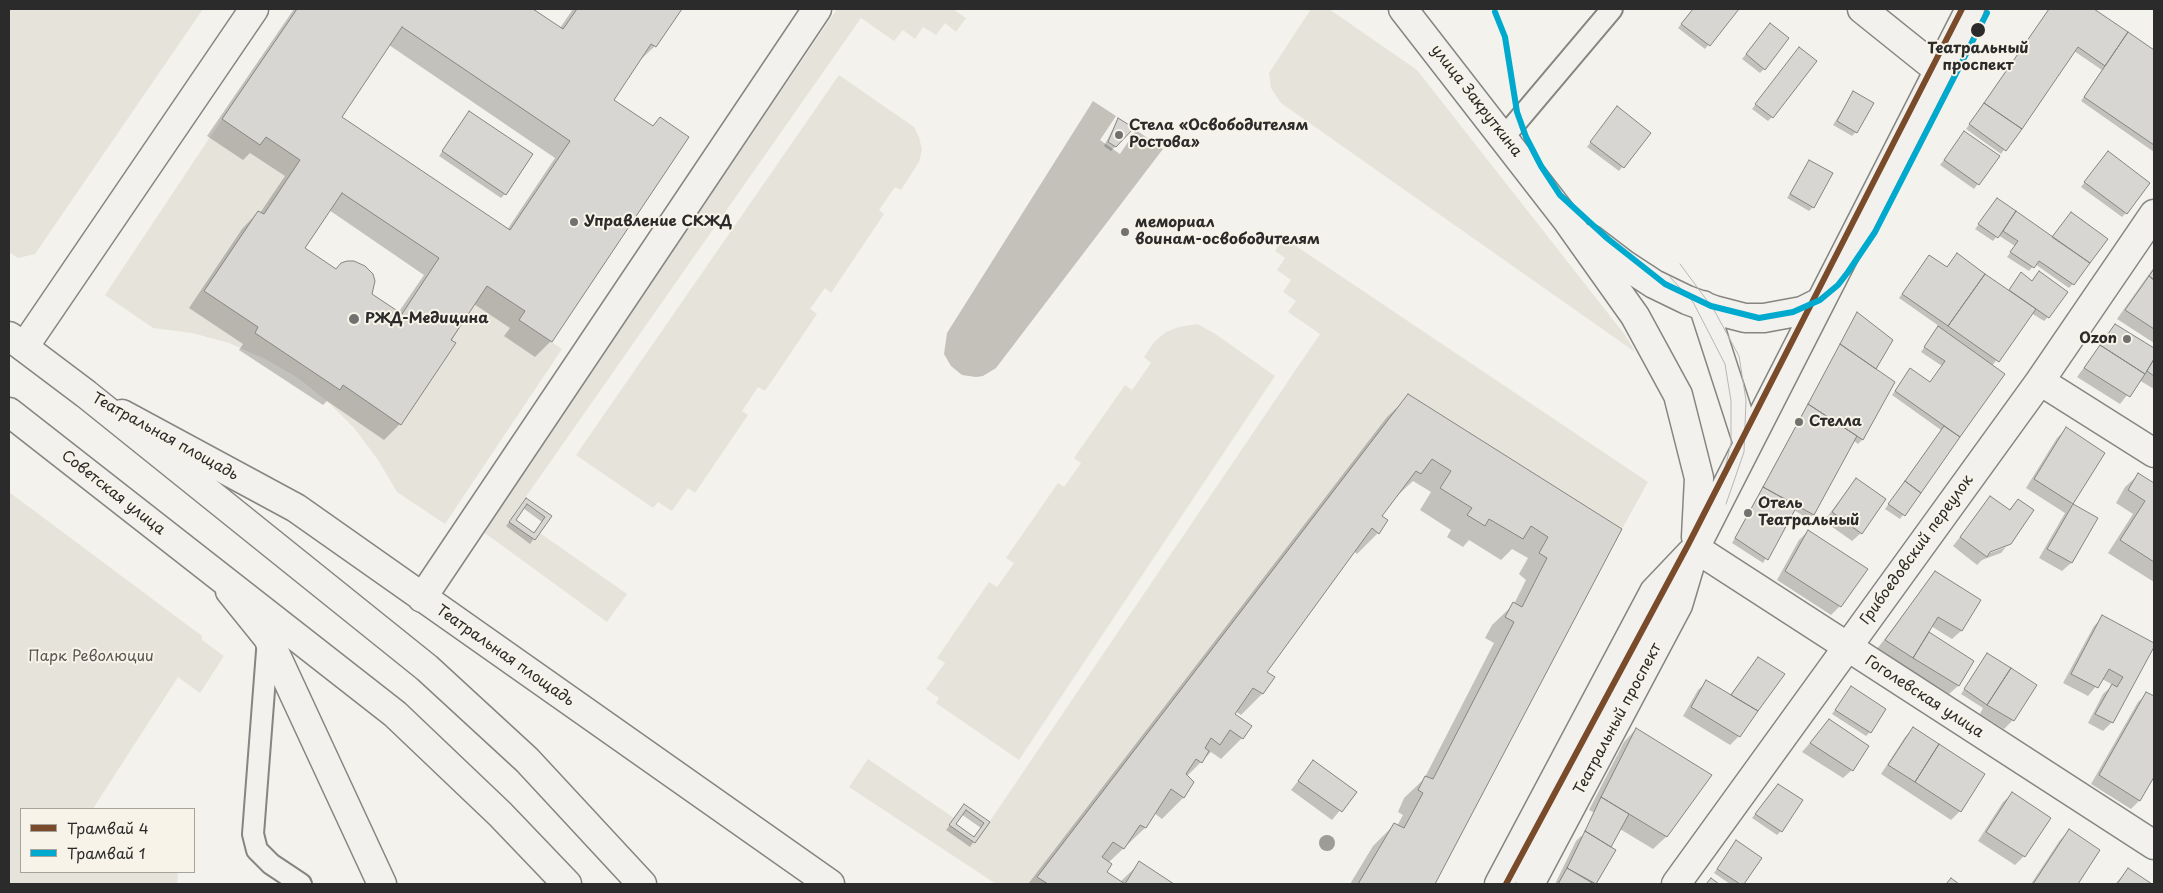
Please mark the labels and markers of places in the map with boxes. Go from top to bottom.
marker: Театральный проспект [1969,21,1987,39]
place label: Театральный проспект [1927,40,2029,75]
place label: Стела «Освободителям Ростова» [1129,117,1308,152]
marker: Стела «Освободителям Ростова» [1113,129,1125,141]
place label: Управление СКЖД [584,213,732,231]
place label: мемориал воинам-освободителям [1135,214,1320,249]
marker: Управление СКЖД [568,216,580,228]
marker: мемориал воинам-освободителям [1119,226,1131,238]
place label: РЖД-Медицина [365,310,489,328]
marker: РЖД-Медицина [347,312,361,326]
place label: Ozon [2079,330,2117,348]
marker: Ozon [2121,333,2133,345]
place label: Стелла [1809,413,1862,431]
marker: Стелла [1793,416,1805,428]
place label: Отель Театральный [1758,495,1859,530]
marker: Отель Театральный [1742,507,1754,519]

